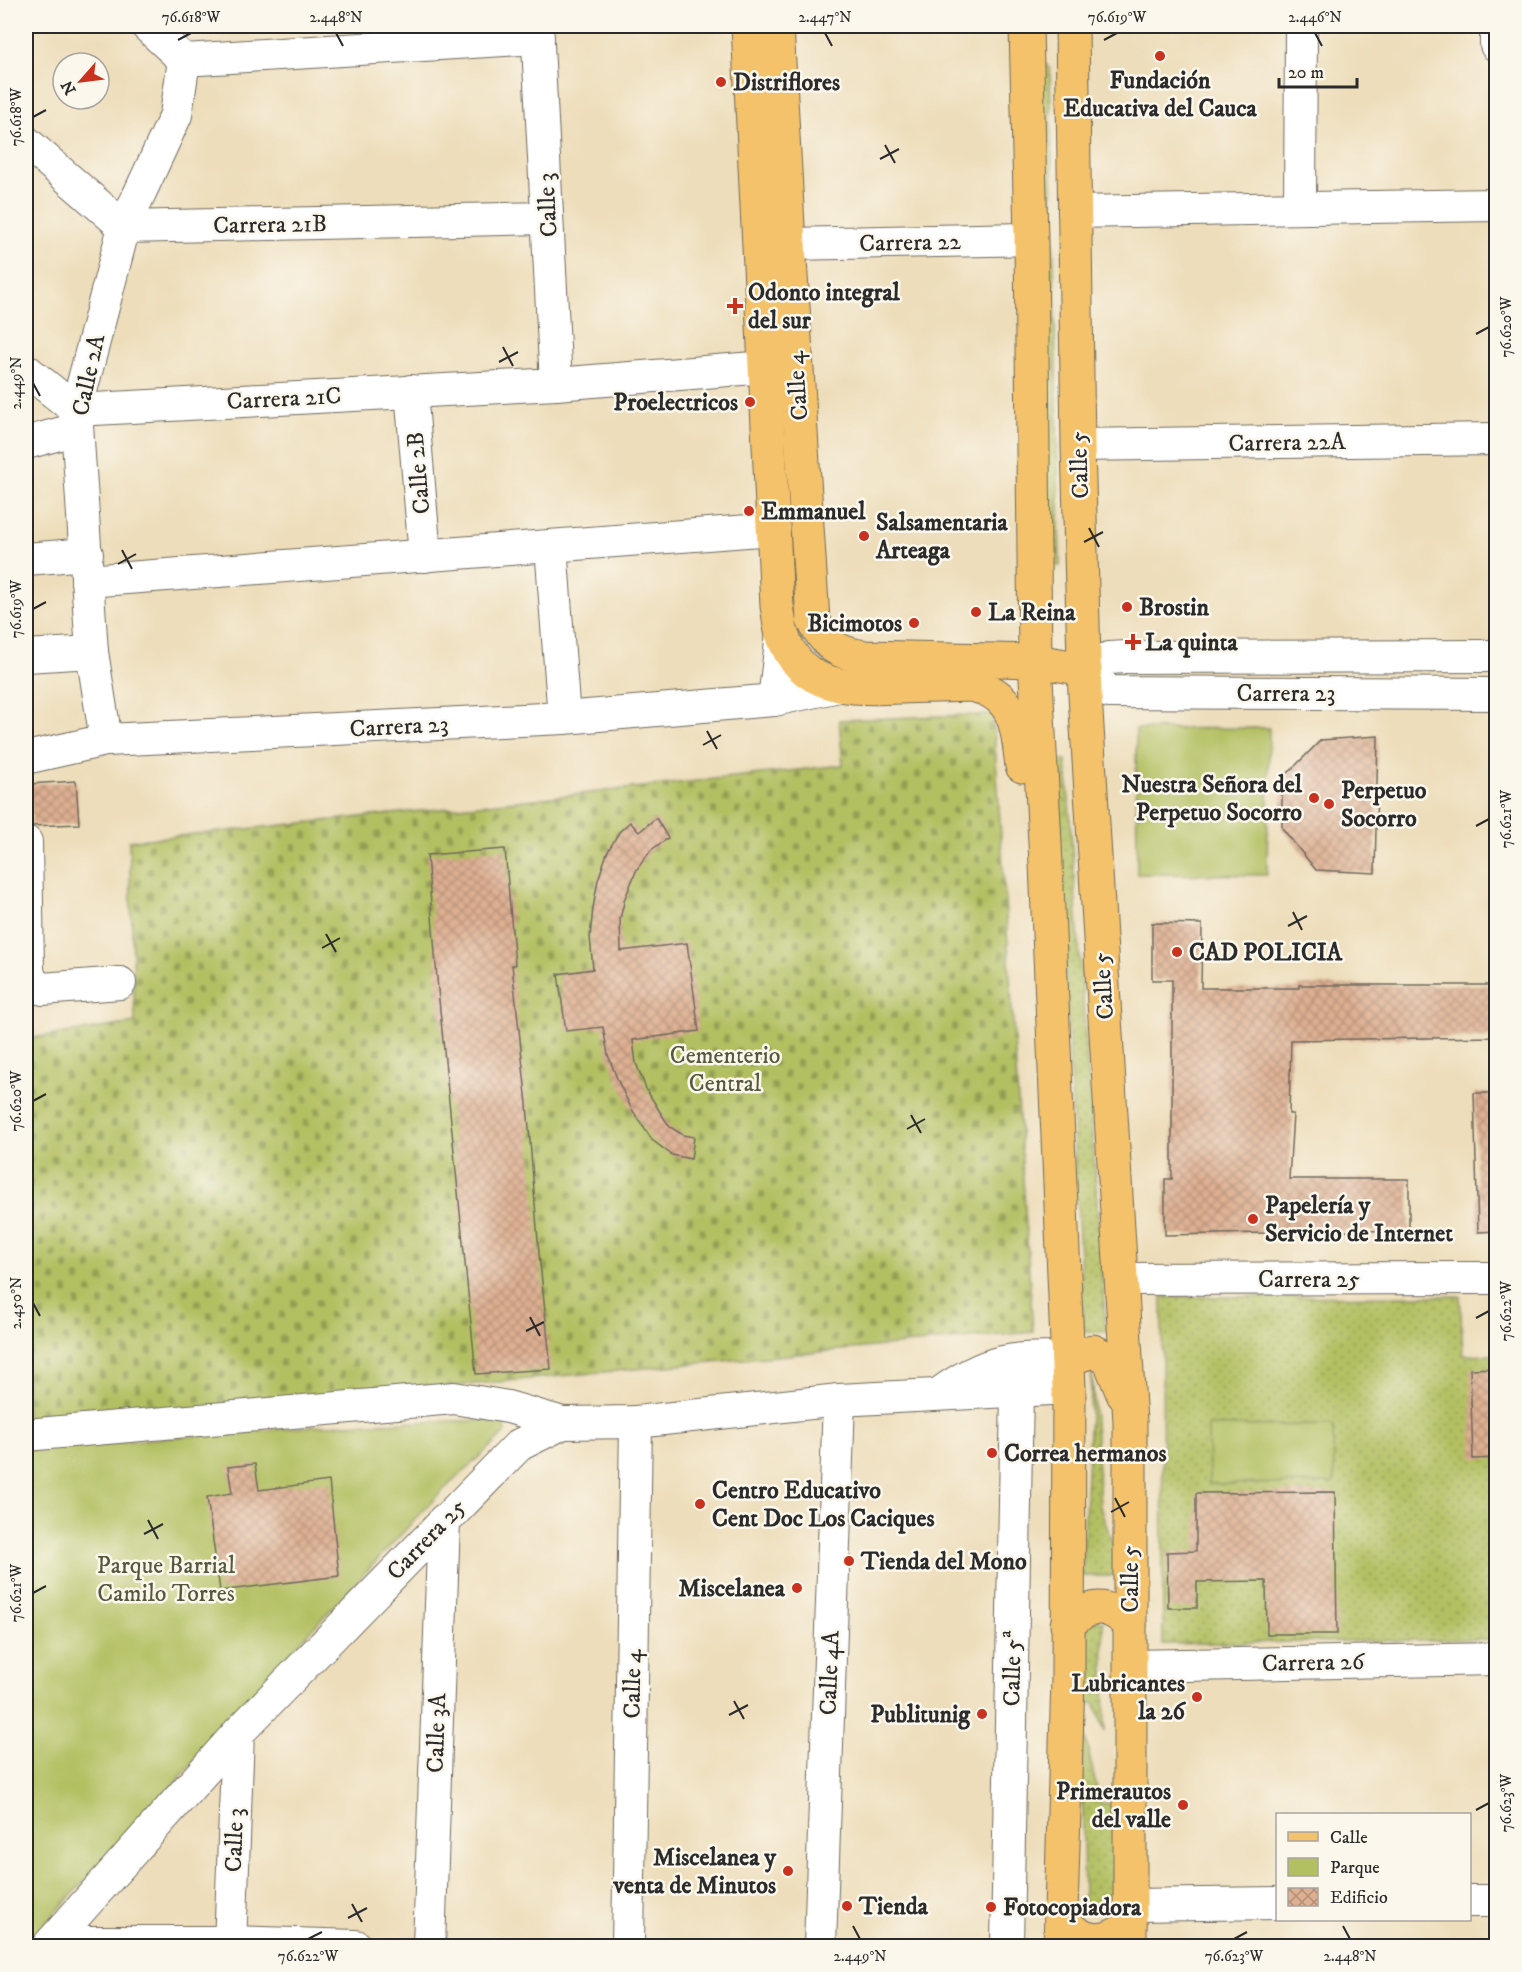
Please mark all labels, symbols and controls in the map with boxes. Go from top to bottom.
text: 76.618°W [162,8,221,27]
text: 2.448°N [309,8,363,27]
text: 2.447°N [798,8,852,27]
text: 76.619°W [1088,8,1146,27]
text: 2.446°N [1288,8,1342,27]
marker: Fundación Educativa del Cauca [1153,49,1167,63]
north arrow [51,51,111,111]
scale bar [1279,51,1357,89]
text: 20 m [1288,62,1324,84]
place label: Fundación Educativa del Cauca [1063,66,1258,124]
place label: Distriflores [733,68,840,98]
marker: Distriflores [714,75,728,89]
text: N [57,77,81,98]
text: 76.618°W [7,87,26,146]
street label: Calle 3 [531,172,565,238]
street label: Carrera 21B [213,209,327,241]
street label: Carrera 22 [859,227,961,259]
place label: Odonto integral del sur [748,278,901,336]
text: 76.620°W [1497,296,1516,357]
marker: Odonto integral del sur [726,297,744,315]
street label: Calle 2A [66,331,112,419]
street label: Calle 4 [781,349,815,422]
text: 2.449°N [7,356,26,410]
street label: Carrera 21C [226,381,342,417]
place label: Proelectricos [613,388,738,418]
marker: Proelectricos [743,395,757,409]
street label: Carrera 22A [1228,427,1347,459]
street label: Calle 2B [400,430,438,515]
street label: Calle 5 [1064,431,1096,499]
place label: Emmanuel [761,497,866,527]
marker: Emmanuel [742,504,756,518]
place label: Salsamentaria Arteaga [875,508,1009,566]
marker: Salsamentaria Arteaga [857,529,871,543]
text: 76.619°W [7,580,26,638]
place label: Brostin [1139,593,1210,623]
place label: La Reina [988,598,1076,628]
marker: Brostin [1120,600,1134,614]
marker: La Reina [969,605,983,619]
place label: Bicimotos [807,609,902,639]
marker: Bicimotos [907,616,921,630]
place label: La quinta [1145,628,1238,658]
marker: La quinta [1126,635,1140,649]
street label: Carrera 23 [1237,679,1335,709]
street label: Carrera 23 [349,709,449,745]
place label: Nuestra Señora del Perpetuo Socorro [1121,770,1303,828]
place label: Perpetuo Socorro [1341,776,1427,834]
text: 76.621°W [1497,790,1516,848]
marker: Nuestra Señora del Perpetuo Socorro [1307,791,1321,805]
marker: Perpetuo Socorro [1322,797,1336,811]
place label: CAD POLICIA [1189,938,1343,968]
marker: CAD POLICIA [1170,945,1184,959]
street label: Calle 5 [1087,951,1121,1021]
park label: Cementerio Central [670,1041,780,1099]
text: 76.620°W [7,1070,26,1131]
place label: Papelería y Servicio de Internet [1265,1191,1453,1249]
marker: Papelería y Servicio de Internet [1246,1212,1260,1226]
street label: Carrera 25 [1258,1265,1360,1295]
text: 2.450°N [7,1277,26,1329]
text: 76.622°W [1497,1281,1516,1341]
place label: Correa hermanos [1004,1439,1166,1469]
marker: Correa hermanos [985,1446,999,1460]
place label: Centro Educativo Cent Doc Los Caciques [712,1476,934,1534]
street label: Carrera 25 [381,1493,473,1587]
marker: Centro Educativo Cent Doc Los Caciques [693,1497,707,1511]
street label: Calle 5 [1116,1545,1146,1613]
place label: Tienda del Mono [860,1547,1027,1577]
park label: Parque Barrial Camilo Torres [97,1551,236,1609]
marker: Tienda del Mono [842,1554,856,1568]
text: 76.621°W [7,1564,26,1622]
place label: Miscelanea [679,1574,786,1604]
marker: Miscelanea [790,1581,804,1595]
street label: Calle 4A [814,1629,846,1716]
street label: Calle 5ª [997,1629,1029,1707]
street label: Carrera 26 [1262,1647,1366,1679]
street label: Calle 4 [617,1648,649,1719]
place label: Lubricantes la 26 [1071,1669,1187,1727]
marker: Lubricantes la 26 [1190,1690,1204,1704]
street label: Calle 3A [421,1692,453,1773]
place label: Publitunig [870,1700,971,1730]
marker: Publitunig [975,1707,989,1721]
text: 76.623°W [1497,1773,1516,1832]
place label: Primerautos del valle [1056,1777,1171,1835]
marker: Primerautos del valle [1176,1798,1190,1812]
street label: Calle 3 [219,1807,251,1873]
legend [1276,1813,1471,1921]
text: Calle [1330,1827,1368,1849]
place label: Miscelanea y venta de Minutos [613,1843,777,1901]
text: Parque [1330,1857,1380,1879]
marker: Miscelanea y venta de Minutos [781,1864,795,1878]
text: Edificio [1330,1887,1388,1909]
place label: Tienda [858,1892,929,1922]
place label: Fotocopiadora [1003,1893,1142,1923]
marker: Tienda [840,1899,854,1913]
marker: Fotocopiadora [984,1900,998,1914]
text: 76.622°W [278,1947,338,1966]
text: 2.449°N [833,1947,887,1966]
text: 76.623°W [1205,1947,1264,1966]
text: 2.448°N [1323,1947,1377,1966]

